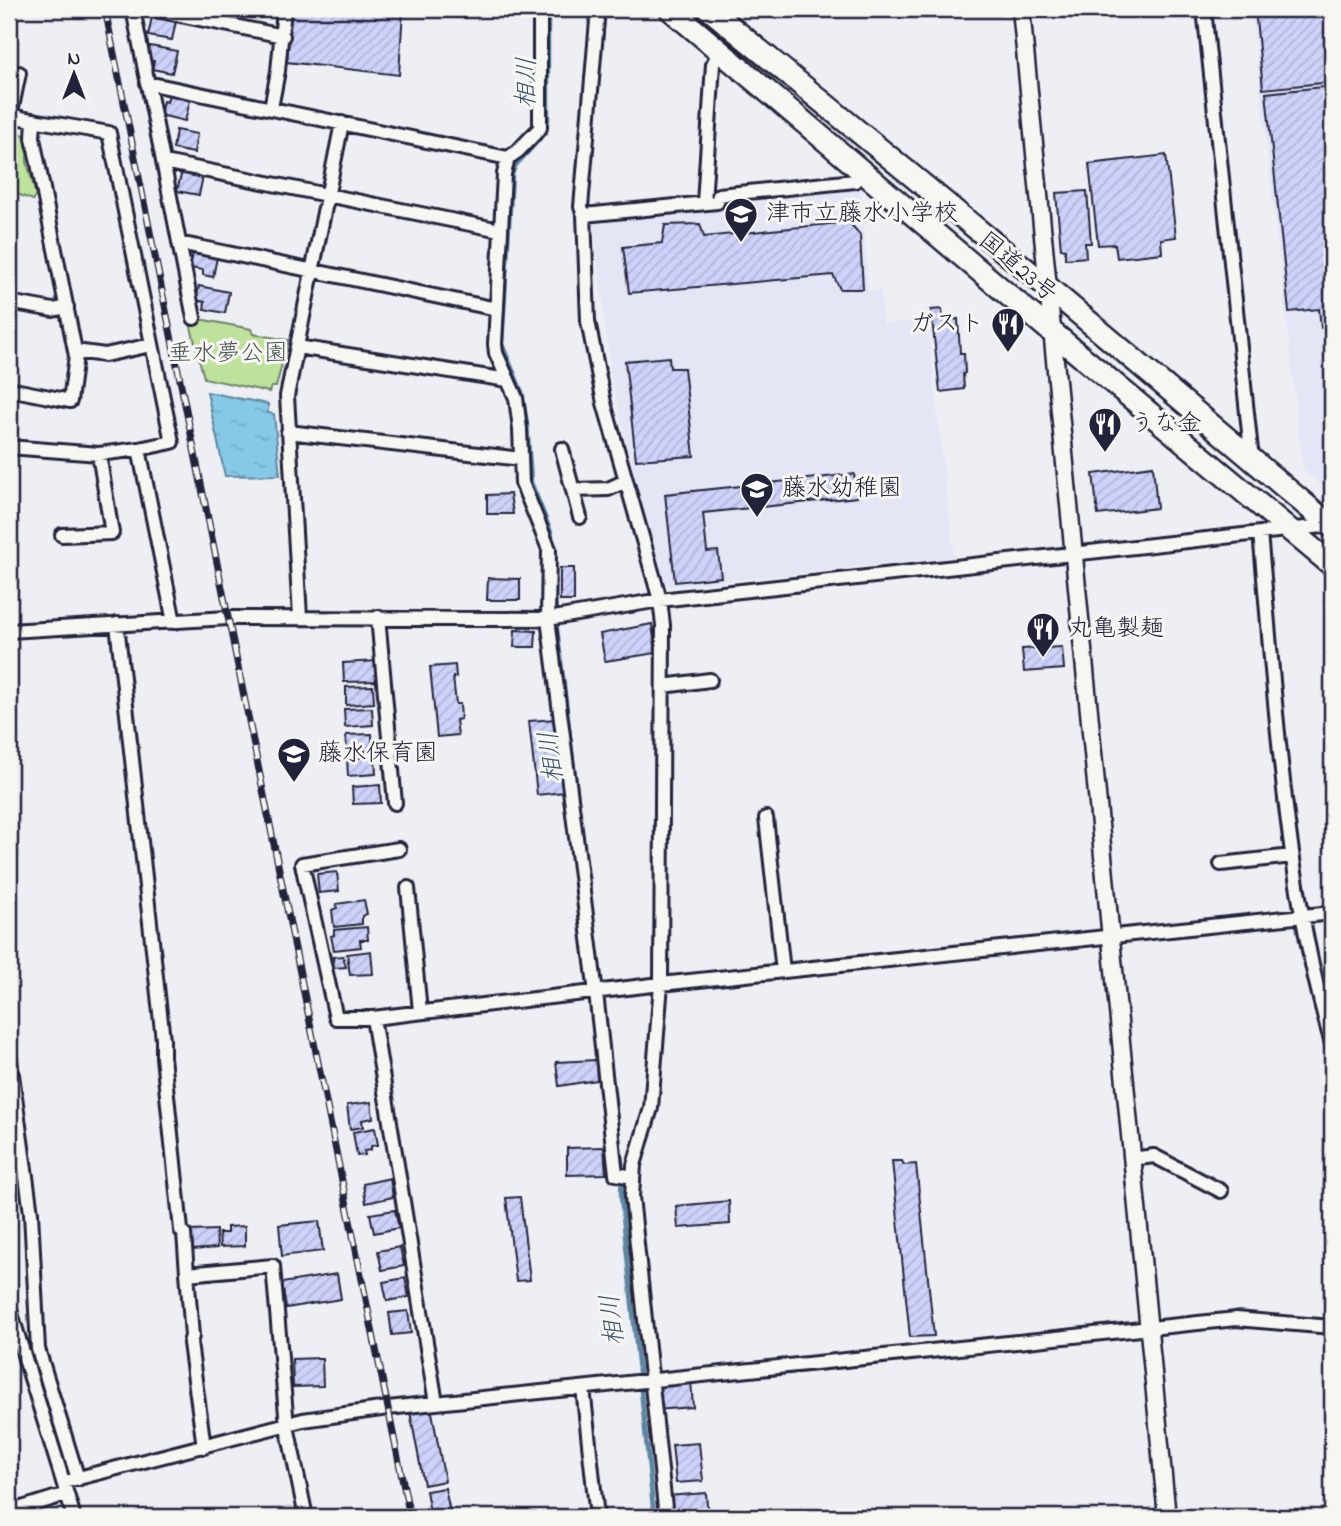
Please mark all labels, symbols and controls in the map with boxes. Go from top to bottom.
north arrow [38,38,108,108]
text: N [68,46,81,73]
water label: 相川 [509,57,547,109]
school or university icon: 津市立藤水小学校 [722,195,760,244]
place label: 津市立藤水小学校 [766,197,958,232]
street label: 国道23号 [970,224,1064,312]
restaurant icon: ガスト [989,305,1027,354]
place label: ガスト [910,307,984,342]
park label: 垂水夢公園 [168,337,288,372]
restaurant icon: うな金 [1086,405,1124,454]
place label: うな金 [1130,407,1202,442]
school or university icon: 藤水幼稚園 [738,470,776,519]
place label: 藤水幼稚園 [782,472,902,507]
restaurant icon: 丸亀製麺 [1024,610,1062,659]
place label: 丸亀製麺 [1068,612,1164,647]
water label: 相川 [531,729,575,785]
school or university icon: 藤水保育園 [275,735,313,784]
place label: 藤水保育園 [318,737,438,772]
water label: 相川 [592,1292,636,1348]

